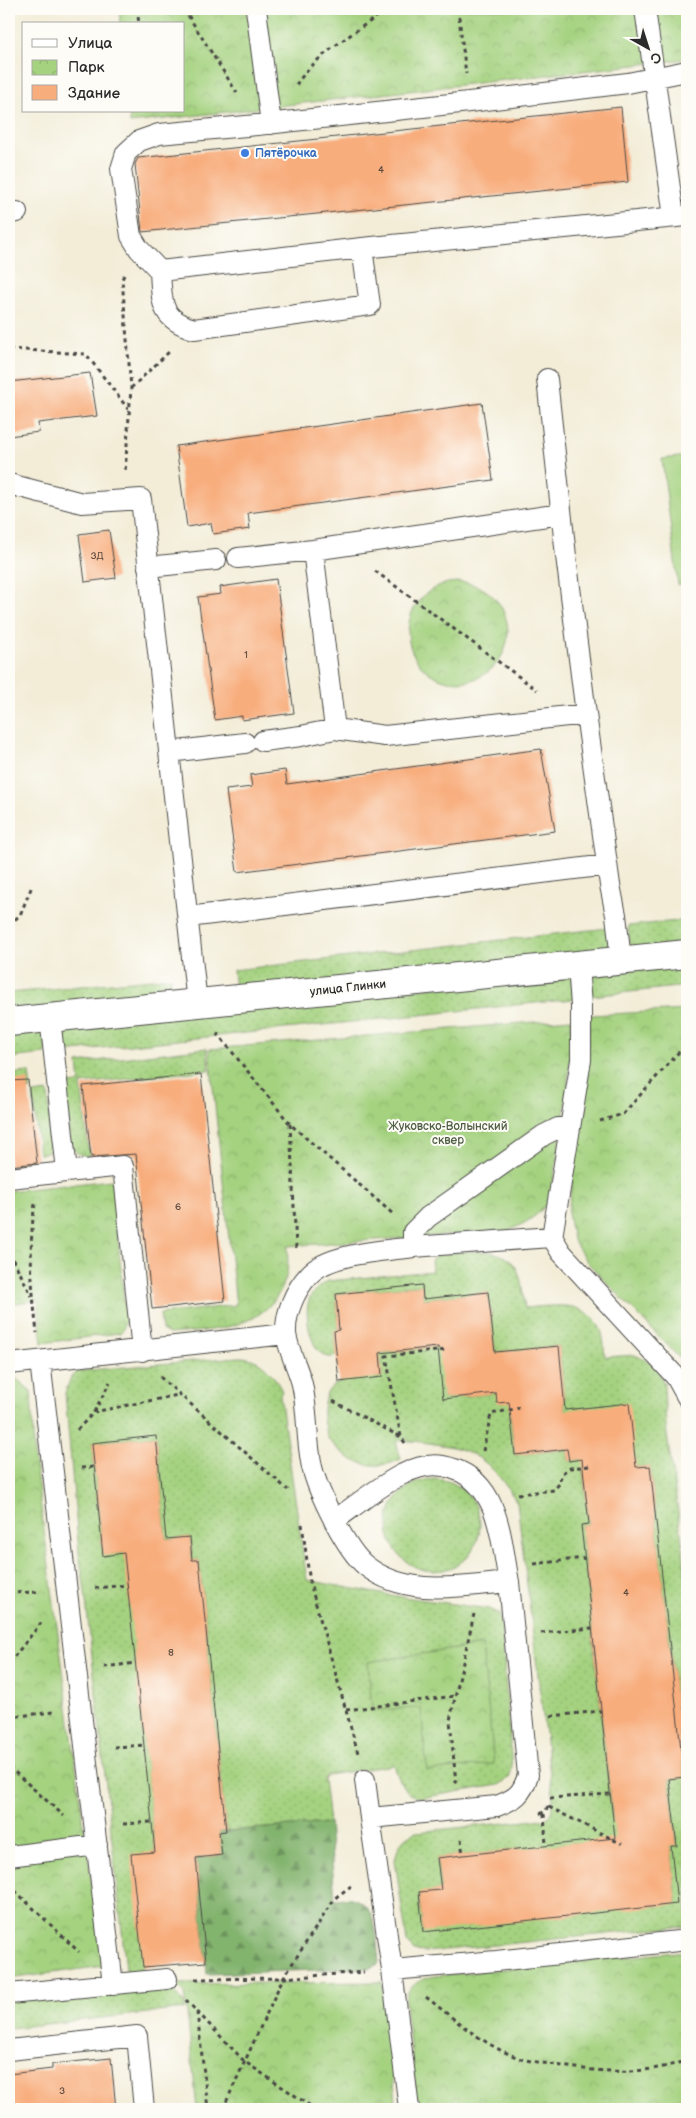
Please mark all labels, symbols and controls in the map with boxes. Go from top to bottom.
legend [22,22,185,112]
north arrow [624,22,674,72]
text: Улица [68,34,113,53]
text: С [647,48,665,68]
text: Парк [68,58,105,77]
text: Здание [68,84,120,103]
place label: Пятёрочка [255,146,318,161]
marker: Пятёрочка [239,147,251,159]
house number: 4 [378,164,384,176]
house number: 3Д [90,550,104,562]
house number: 1 [244,649,248,661]
street label: улица Глинки [309,977,387,999]
park label: Жуковско-Волынский сквер [388,1119,508,1148]
house number: 6 [175,1201,181,1213]
house number: 4 [623,1587,629,1599]
house number: 8 [168,1647,174,1659]
house number: 3 [59,2085,65,2097]

